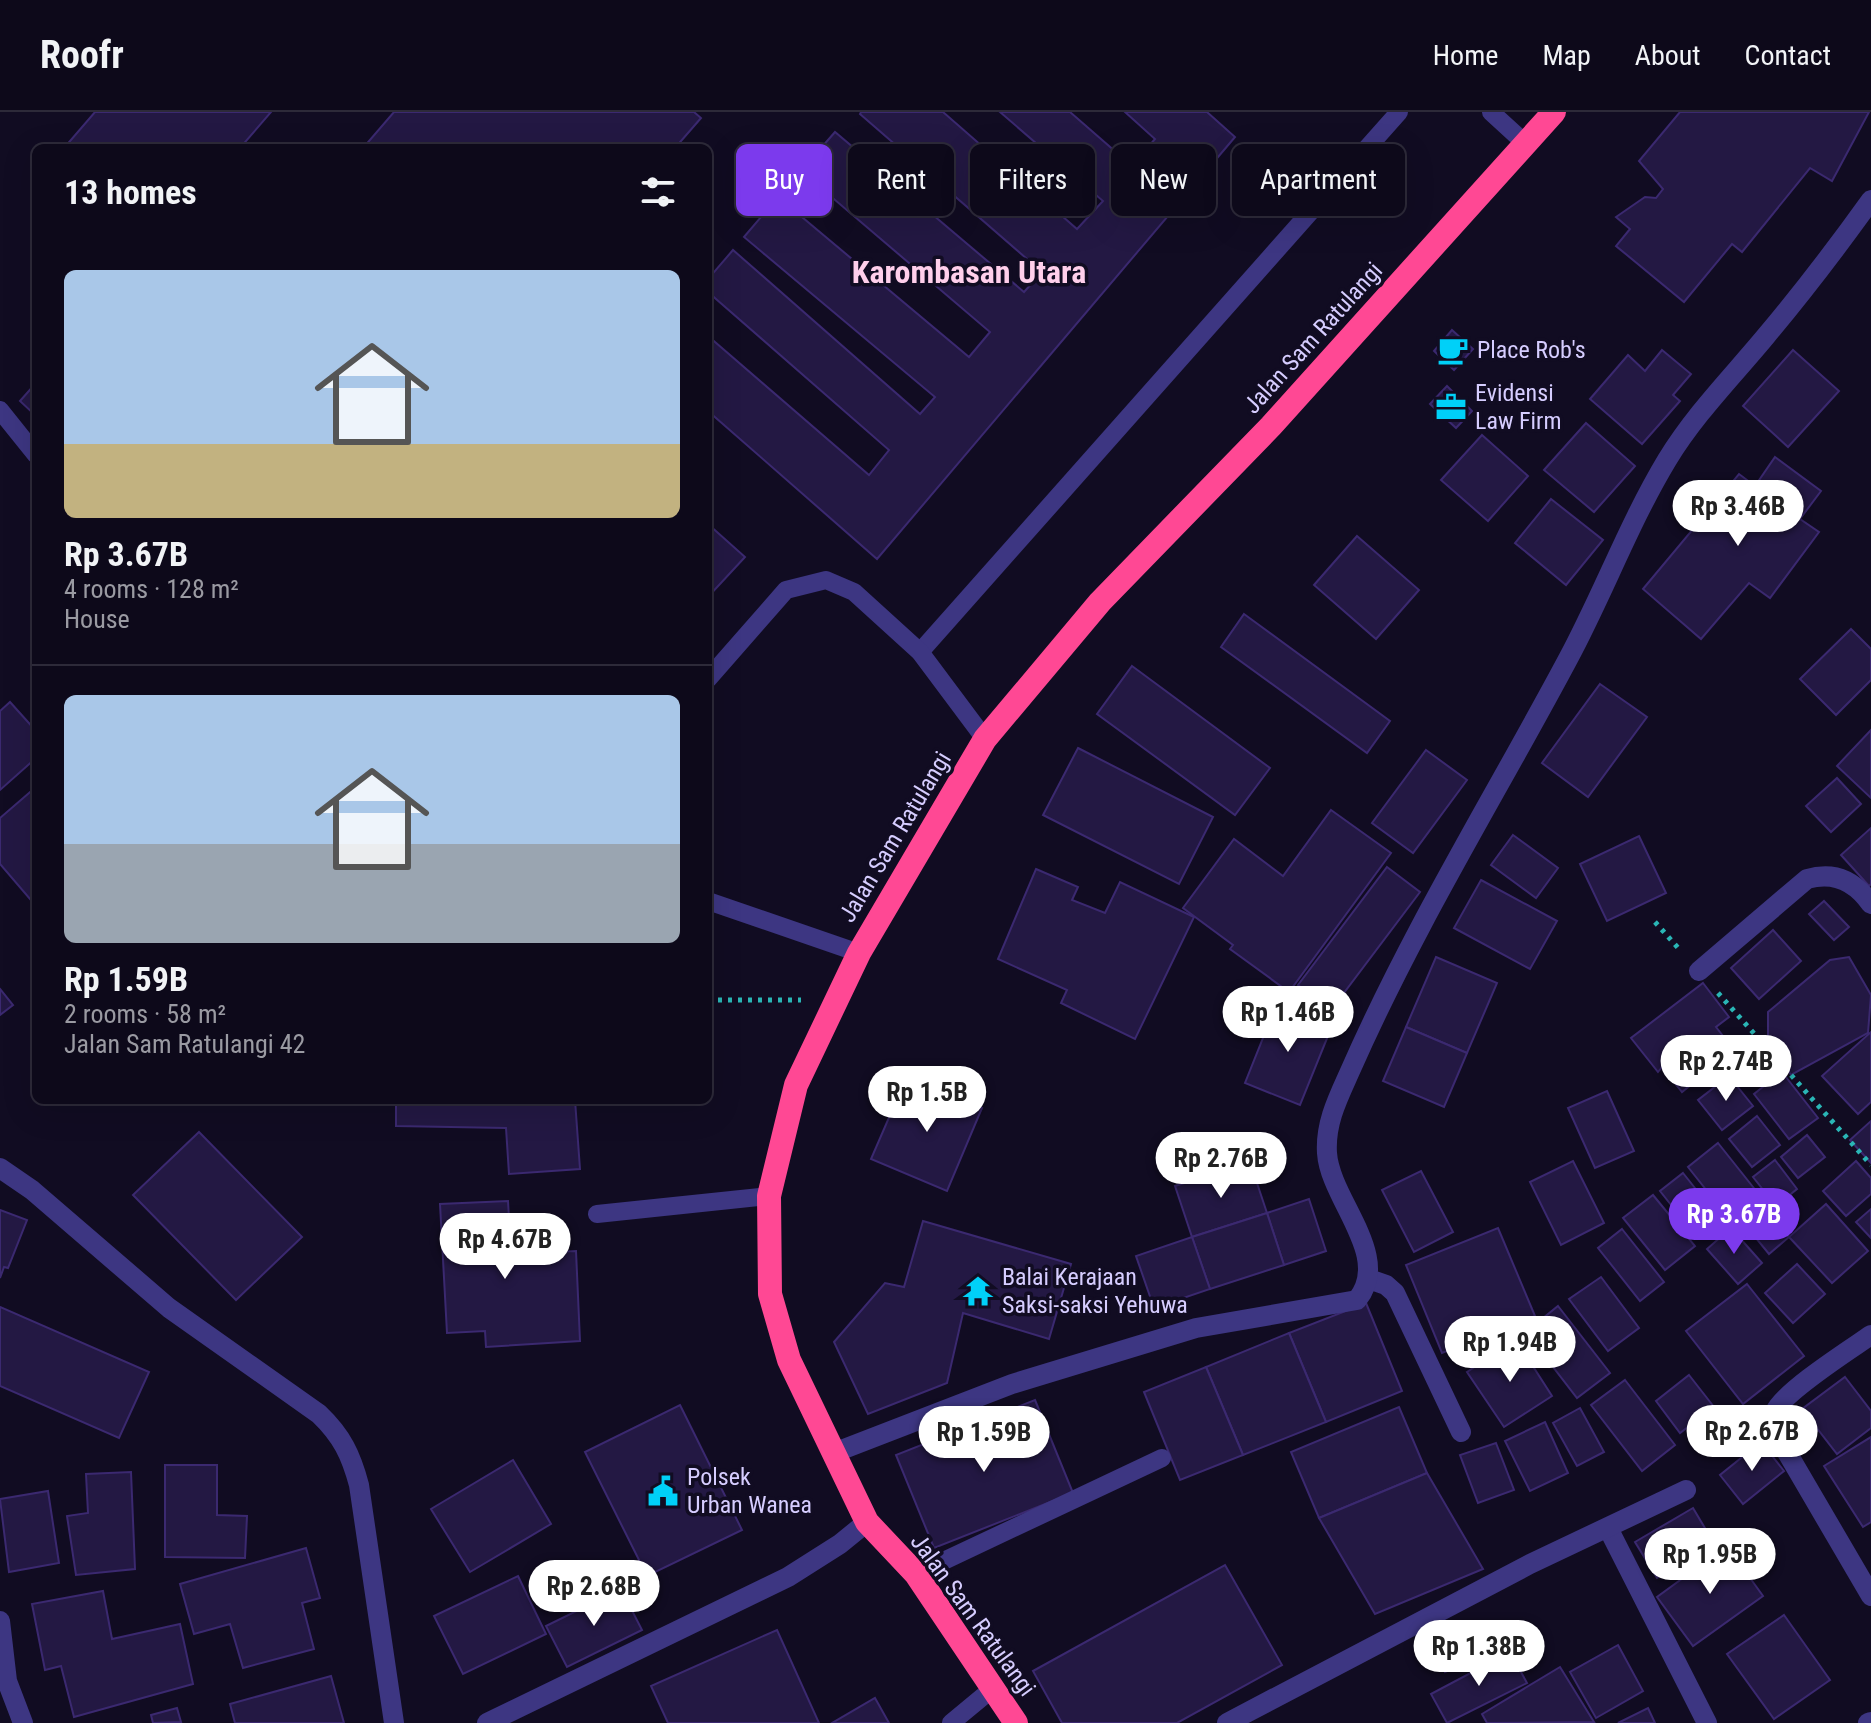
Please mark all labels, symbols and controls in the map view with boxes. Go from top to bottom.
text: Roofr [40,33,124,77]
text: Home [1433,39,1498,72]
text: Map [1542,39,1591,72]
text: About [1635,39,1701,72]
text: Contact [1745,39,1831,72]
chip: Buy [736,144,832,216]
chip: Rent [848,144,954,216]
chip: Filters [970,144,1095,216]
chip: New [1111,144,1216,216]
chip: Apartment [1232,144,1405,216]
icon: filters [636,170,680,214]
text: 13 homes [64,172,197,212]
district label: Karombasan Utara [852,253,1086,291]
street label: Jalan Sam Ratulangi [1238,257,1388,419]
icon: home [300,322,444,466]
cafe icon: Place Rob's [1436,333,1470,367]
place label: Place Rob's [1477,336,1586,364]
place label: Evidensi Law Firm [1475,379,1561,435]
office icon: Evidensi Law Firm [1434,390,1468,424]
pin: Rp 3.46B [1655,480,1821,548]
text: Rp 3.46B [1691,491,1785,521]
text: Rp 3.67B [64,534,188,574]
text: 4 rooms · 128 m² [64,574,239,604]
text: House [64,604,130,634]
icon: home [300,747,444,891]
street label: Jalan Sam Ratulangi [833,747,957,927]
text: Rp 1.59B [64,959,188,999]
pin: Rp 1.46B [1205,986,1371,1054]
text: Rp 1.46B [1241,997,1335,1027]
text: 2 rooms · 58 m² [64,999,226,1029]
text: Jalan Sam Ratulangi 42 [64,1029,305,1059]
pin: Rp 2.74B [1643,1035,1809,1103]
text: Rp 2.74B [1679,1046,1773,1076]
pin: Rp 1.5B [853,1066,1001,1134]
text: Rp 1.5B [886,1077,968,1107]
pin: Rp 2.76B [1138,1132,1304,1200]
text: Rp 2.76B [1174,1143,1268,1173]
pin: Rp 3.67B [1651,1188,1817,1256]
text: Rp 3.67B [1687,1199,1781,1229]
pin: Rp 4.67B [422,1213,588,1281]
text: Rp 4.67B [458,1224,552,1254]
place label: Balai Kerajaan Saksi-saksi Yehuwa [1002,1263,1188,1319]
temple icon: Balai Kerajaan Saksi-saksi Yehuwa [961,1274,995,1308]
pin: Rp 1.94B [1427,1316,1593,1384]
text: Rp 1.94B [1463,1327,1557,1357]
pin: Rp 2.67B [1669,1405,1835,1473]
pin: Rp 1.59B [901,1406,1067,1474]
text: Rp 2.67B [1705,1416,1799,1446]
text: Rp 1.59B [937,1417,1031,1447]
place label: Polsek Urban Wanea [687,1463,812,1519]
public building icon: Polsek Urban Wanea [646,1474,680,1508]
street label: Jalan Sam Ratulangi [905,1528,1041,1702]
pin: Rp 1.95B [1627,1528,1793,1596]
text: Rp 1.95B [1663,1539,1757,1569]
pin: Rp 2.68B [511,1560,677,1628]
text: Rp 2.68B [547,1571,641,1601]
pin: Rp 1.38B [1396,1620,1562,1688]
text: Rp 1.38B [1432,1631,1526,1661]

